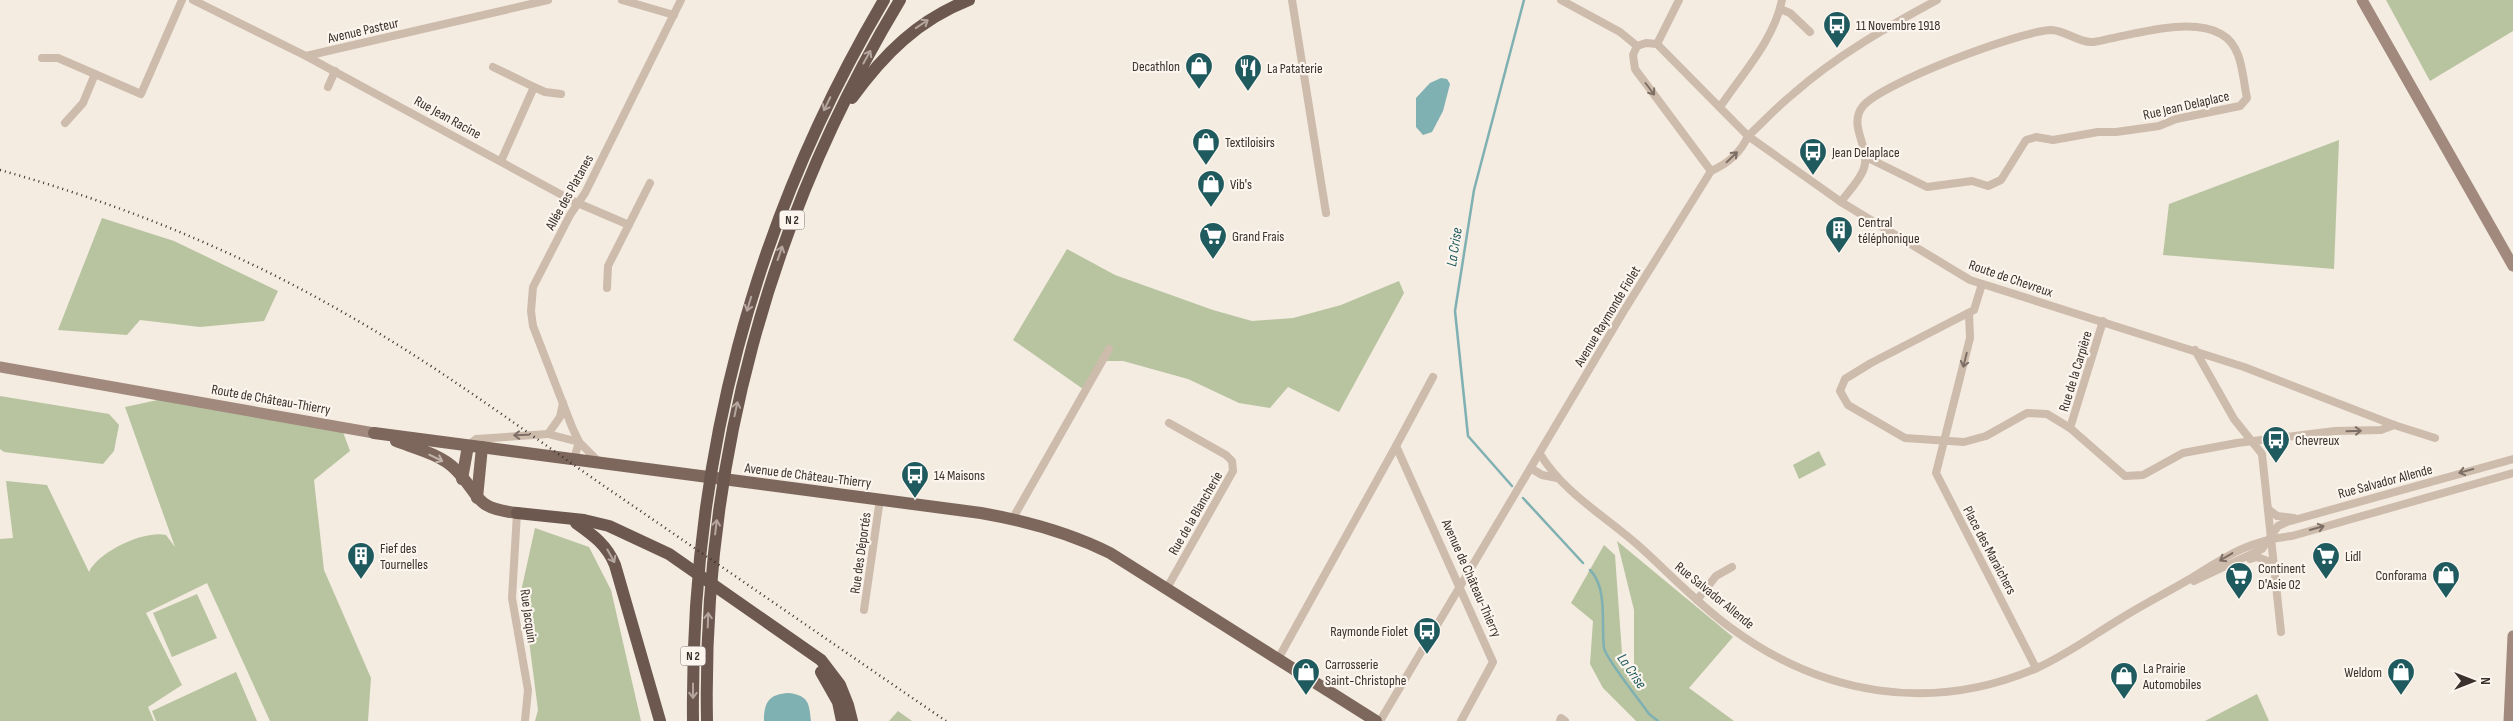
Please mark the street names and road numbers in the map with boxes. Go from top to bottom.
street label: Avenue Pasteur [325,14,400,47]
street label: Rue Jean Delaplace [2141,87,2231,124]
street label: Rue Jean Racine [411,92,484,143]
street label: Allée des Platanes [541,152,597,234]
road number: N 2 [780,210,804,230]
street label: Route de Chevreux [1967,256,2056,301]
street label: Avenue Raymonde Fiolet [1570,263,1644,370]
street label: Rue de la Carpière [2055,329,2096,414]
street label: Route de Château-Thierry [210,381,332,418]
street label: Avenue de Château-Thierry [743,459,873,492]
street label: Rue Salvador Allende [2336,461,2434,502]
street label: Rue de la Blancherie [1165,468,1226,558]
street label: Place des Maraichers [1959,503,2020,597]
street label: Rue des Déportés [846,511,875,595]
street label: Avenue de Château-Thierry [1438,516,1505,640]
street label: Rue Salvador Allende [1672,558,1758,633]
street label: Rue Jacquin [516,588,541,644]
road number: N 2 [680,646,706,666]

